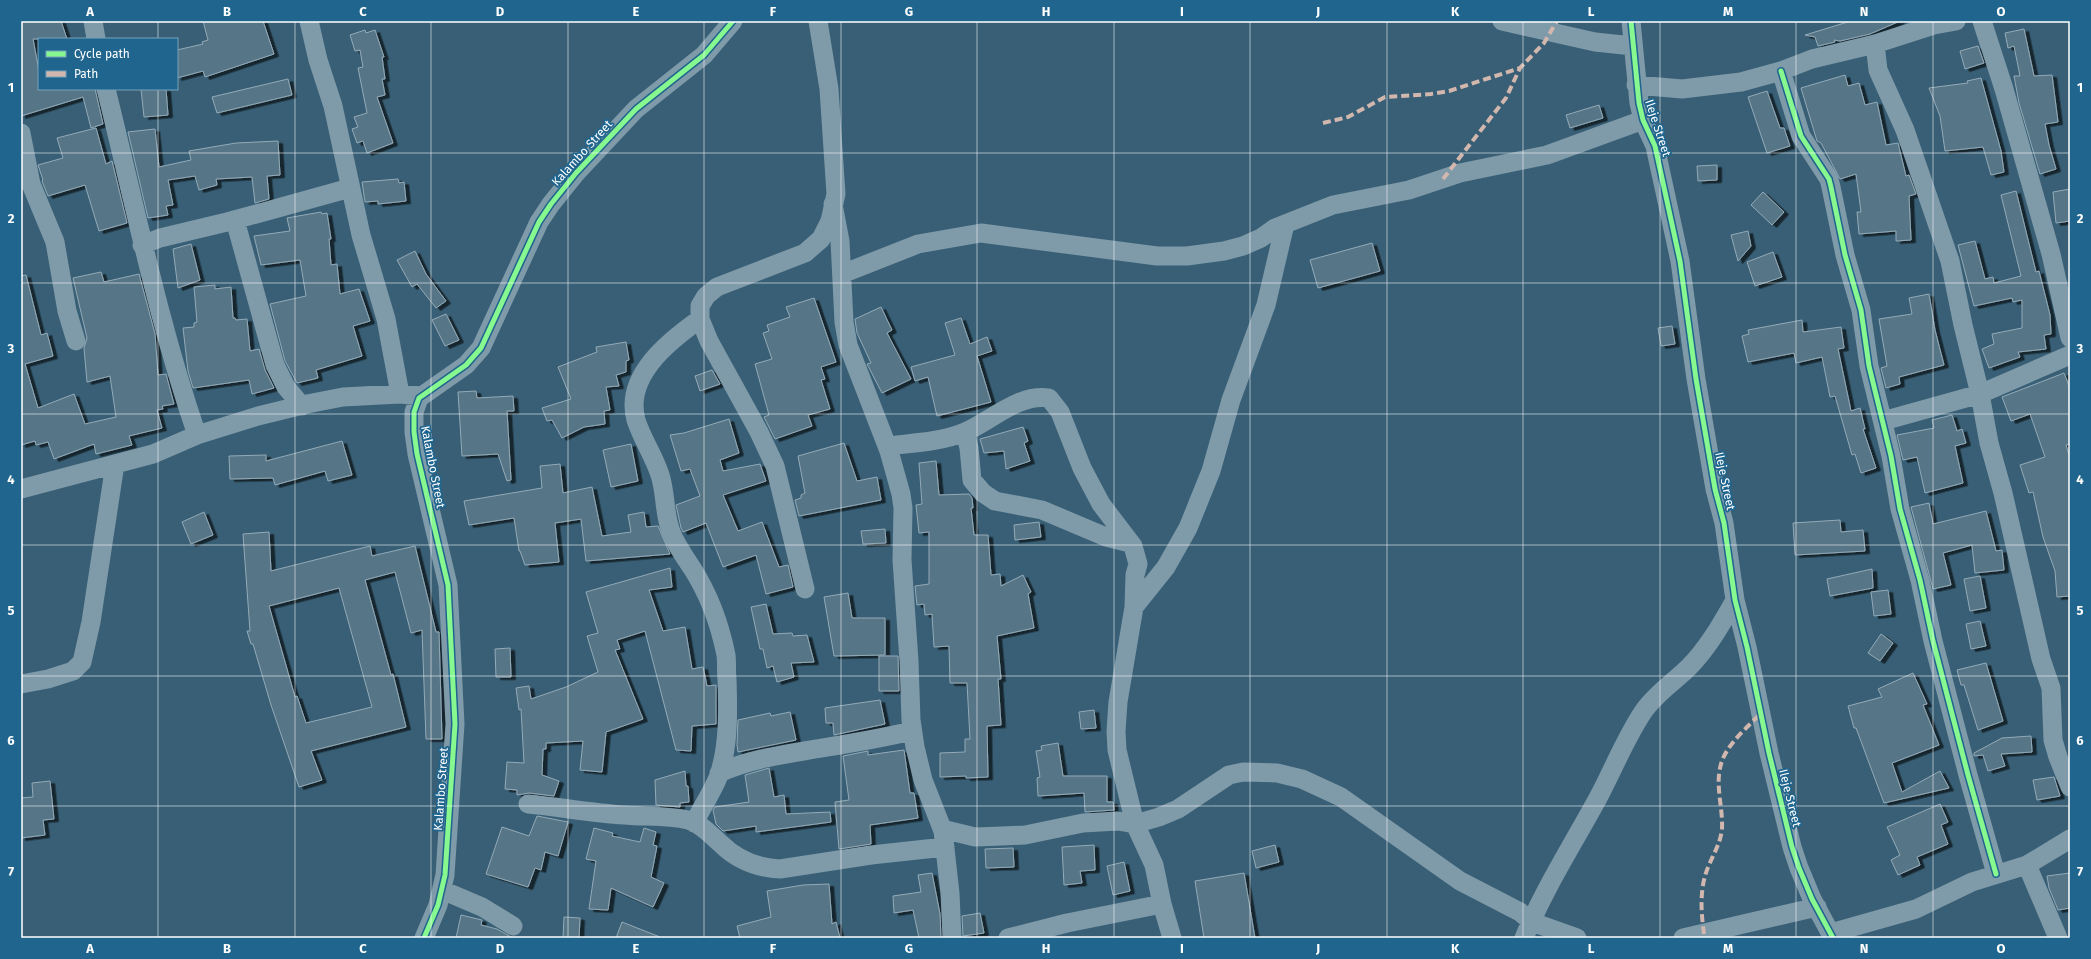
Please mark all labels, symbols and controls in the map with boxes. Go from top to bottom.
text: A [85,4,94,19]
text: B [223,4,231,19]
text: C [359,4,367,19]
text: D [496,4,505,19]
text: E [633,4,640,19]
text: F [770,4,777,19]
text: G [905,4,913,19]
text: H [1042,4,1050,19]
text: I [1180,4,1184,19]
text: J [1315,4,1320,19]
text: K [1451,4,1460,19]
text: L [1588,4,1595,19]
text: M [1723,4,1733,19]
text: N [1860,4,1868,19]
text: O [1997,4,2006,19]
legend [38,38,178,90]
text: Cycle path [74,47,130,61]
text: Path [74,67,98,81]
text: 1 [8,80,14,95]
text: 1 [2077,80,2083,95]
street label: Ileje Street [1642,98,1674,159]
street label: Kalambo Street [549,117,616,189]
text: 2 [8,211,15,226]
text: 2 [2077,211,2084,226]
text: 3 [7,341,15,356]
text: 3 [2076,341,2084,356]
street label: Kalambo Street [418,425,448,510]
street label: Ileje Street [1712,451,1738,512]
text: 4 [7,472,15,487]
text: 4 [2076,472,2084,487]
text: 5 [8,603,15,618]
text: 5 [2077,603,2084,618]
text: 6 [7,733,15,748]
text: 6 [2076,733,2084,748]
street label: Kalambo Street [431,746,451,831]
street label: Ileje Street [1776,768,1804,829]
text: 7 [8,864,14,879]
text: 7 [2077,864,2083,879]
text: A [85,941,94,956]
text: B [223,941,231,956]
text: C [359,941,367,956]
text: D [496,941,505,956]
text: E [633,941,640,956]
text: F [770,941,777,956]
text: G [905,941,913,956]
text: H [1042,941,1050,956]
text: I [1180,941,1184,956]
text: J [1315,941,1320,956]
text: K [1451,941,1460,956]
text: L [1588,941,1595,956]
text: M [1723,941,1733,956]
text: N [1860,941,1868,956]
text: O [1997,941,2006,956]

